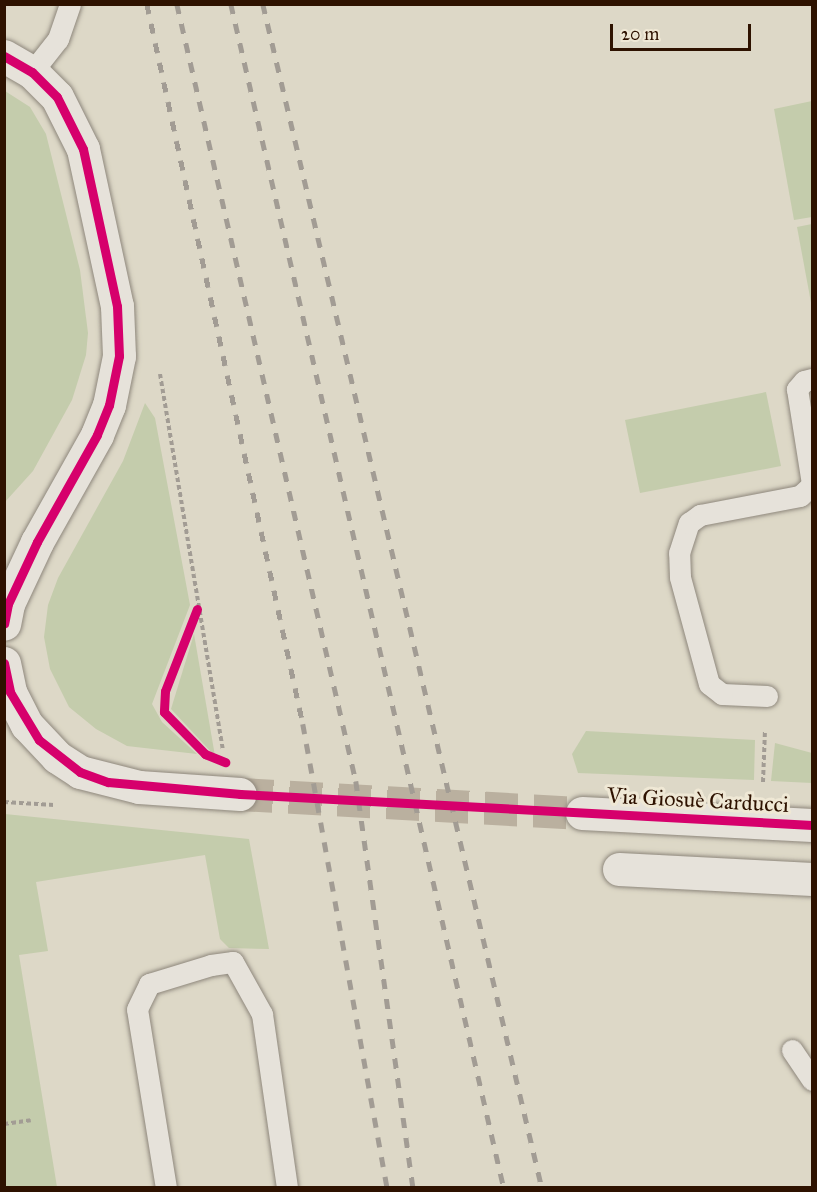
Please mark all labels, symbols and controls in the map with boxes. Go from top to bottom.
scale bar [613,12,754,50]
text: 20 m [621,23,659,45]
street label: Via Giosuè Carducci [606,782,790,818]

